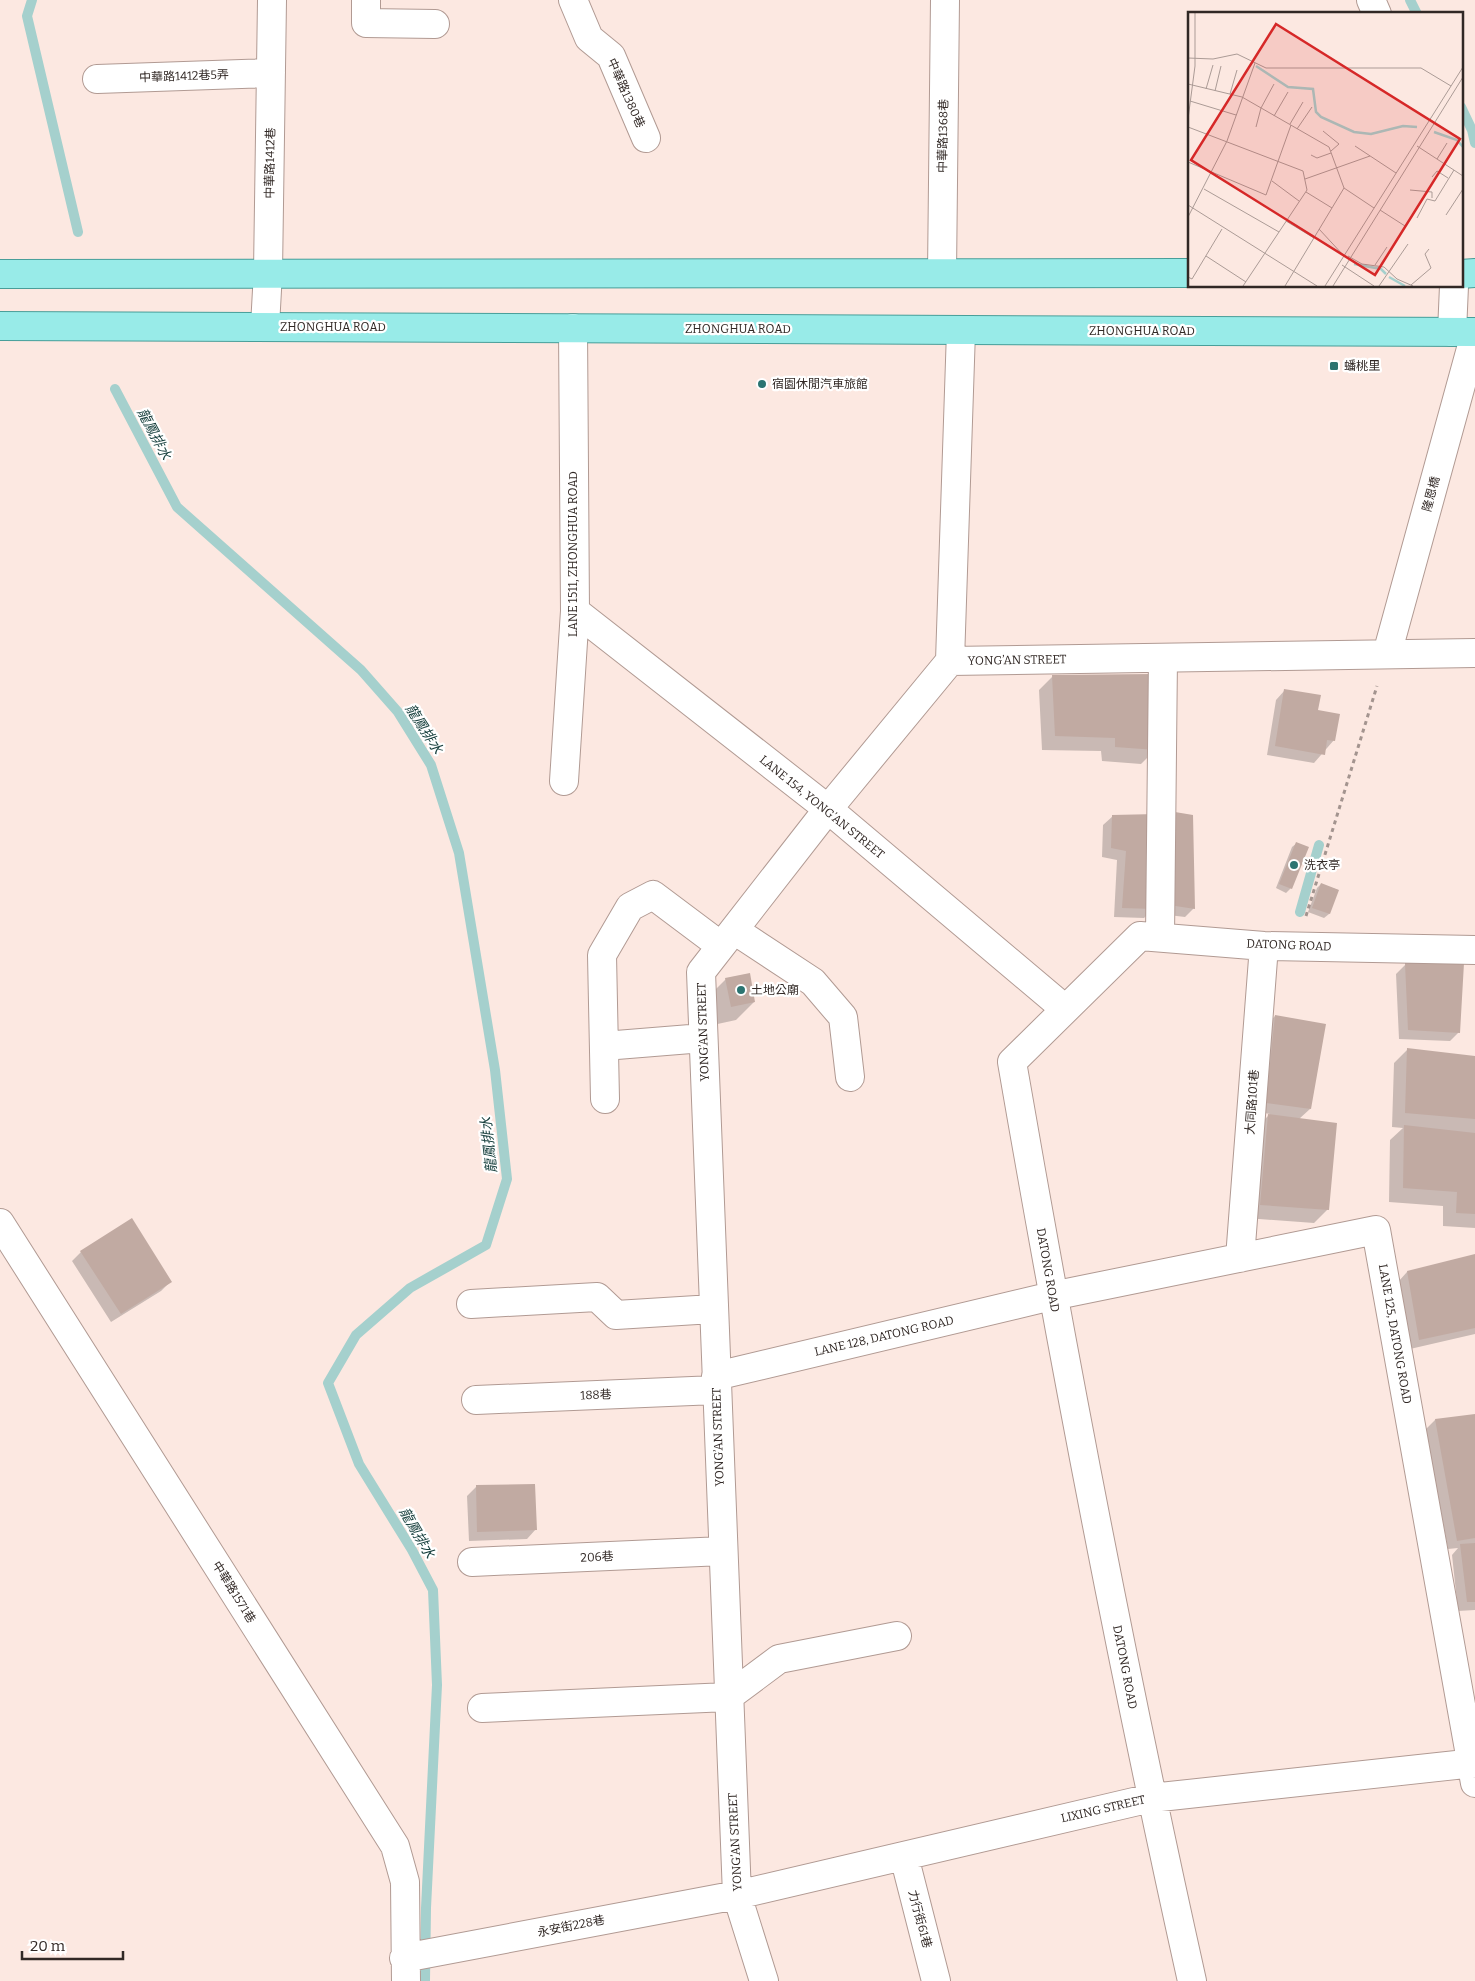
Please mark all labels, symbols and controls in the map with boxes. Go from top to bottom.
inset map [1188,12,1462,288]
street label: 中華路1380巷 [604,56,648,130]
street label: 中華路1412巷5弄 [139,67,229,85]
street label: 中華路1368巷 [935,99,951,173]
street label: 中華路1412巷 [262,127,278,199]
street label: ZHONGHUA ROAD [280,320,386,334]
street label: ZHONGHUA ROAD [685,322,791,336]
street label: ZHONGHUA ROAD [1089,324,1195,338]
place label: 蟠桃里 [1344,359,1380,373]
marker: 蟠桃里 [1328,360,1340,372]
place label: 宿園休閒汽車旅館 [772,377,868,391]
marker: 宿園休閒汽車旅館 [756,378,768,390]
water label: 龍鳳排水 [133,405,175,464]
street label: LANE 1511, ZHONGHUA ROAD [566,471,580,637]
street label: 隆恩橋 [1420,475,1442,513]
street label: YONG’AN STREET [967,652,1067,668]
water label: 龍鳳排水 [402,701,447,758]
street label: LANE 154, YONG’AN STREET [757,752,887,862]
place label: 洗衣亭 [1304,858,1340,872]
marker: 洗衣亭 [1288,859,1300,871]
street label: DATONG ROAD [1246,937,1332,953]
street label: YONG’AN STREET [694,982,712,1082]
place label: 土地公廟 [751,983,799,997]
marker: 土地公廟 [735,984,747,996]
street label: 大同路101巷 [1243,1069,1261,1135]
water label: 龍鳳排水 [478,1115,500,1174]
street label: DATONG ROAD [1034,1227,1062,1313]
street label: LANE 125, DATONG ROAD [1376,1263,1414,1405]
street label: LANE 128, DATONG ROAD [813,1313,955,1359]
street label: 188巷 [580,1387,612,1403]
street label: YONG’AN STREET [709,1387,727,1487]
water label: 龍鳳排水 [396,1505,439,1562]
street label: 206巷 [580,1549,614,1565]
street label: 中華路1571巷 [210,1559,258,1625]
street label: DATONG ROAD [1110,1624,1140,1710]
street label: YONG’AN STREET [725,1792,745,1892]
street label: LIXING STREET [1059,1792,1147,1826]
street label: 力行街61巷 [906,1888,934,1950]
street label: 永安街228巷 [536,1913,606,1939]
scale bar [22,1928,124,1960]
text: 20 m [30,1937,66,1955]

